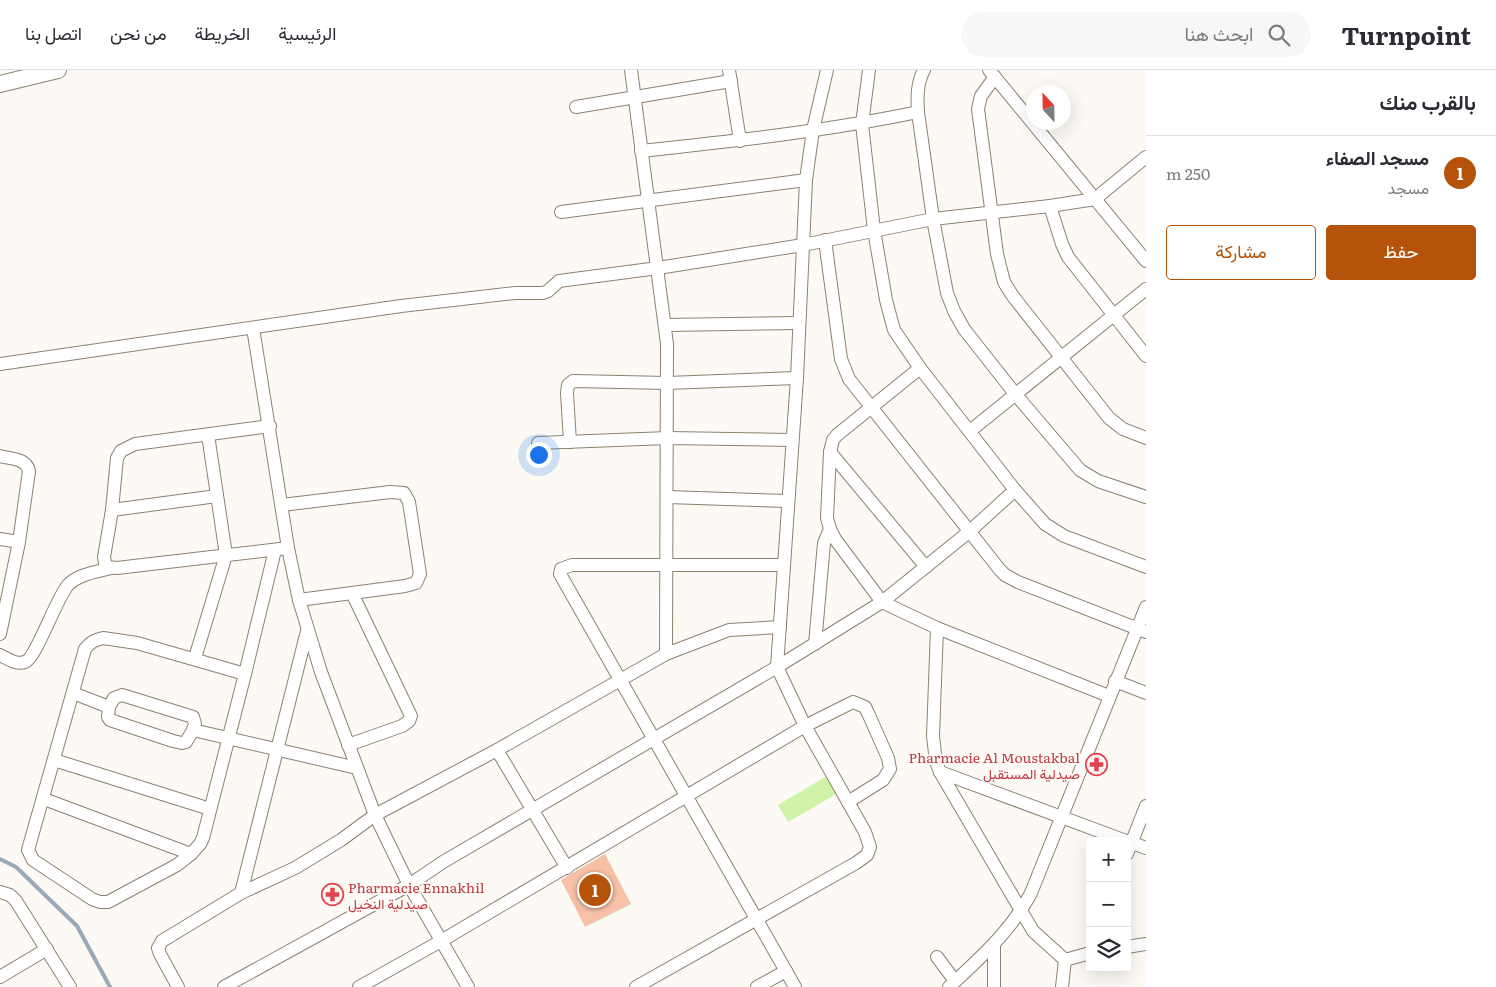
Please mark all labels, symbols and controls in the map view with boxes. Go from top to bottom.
search box [961,12,1311,57]
text: Turnpoint [1341,17,1471,52]
text: اتصل بنا [25,19,82,46]
text: من نحن [110,19,167,46]
text: الخريطة [195,19,250,46]
text: الرئيسية [278,19,336,46]
text: ابحث هنا [1184,19,1253,47]
icon: search [1265,21,1293,49]
north arrow [1026,85,1071,130]
text: بالقرب منك [1380,85,1476,116]
text: مسجد الصفاء [1326,143,1429,171]
text: 250 m [1166,161,1210,185]
text: 1 [1457,161,1463,185]
text: مسجد [1388,175,1429,199]
button: مشاركة [1166,225,1316,280]
button: حفظ [1326,225,1476,280]
your location [526,442,552,468]
place label: Pharmacie Al Moustakbal صيدلية المستقبل [908,747,1080,783]
pharmacy icon: Pharmacie Al Moustakbal صيدلية المستقبل [1084,753,1108,777]
map controls [1086,837,1131,972]
button: + [1086,837,1131,882]
pin: 1 [579,871,611,909]
place label: Pharmacie Ennakhil صيدلية النخيل [348,877,485,913]
button: − [1086,882,1131,927]
pharmacy icon: Pharmacie Ennakhil صيدلية النخيل [320,883,344,907]
button: layers [1086,927,1131,972]

